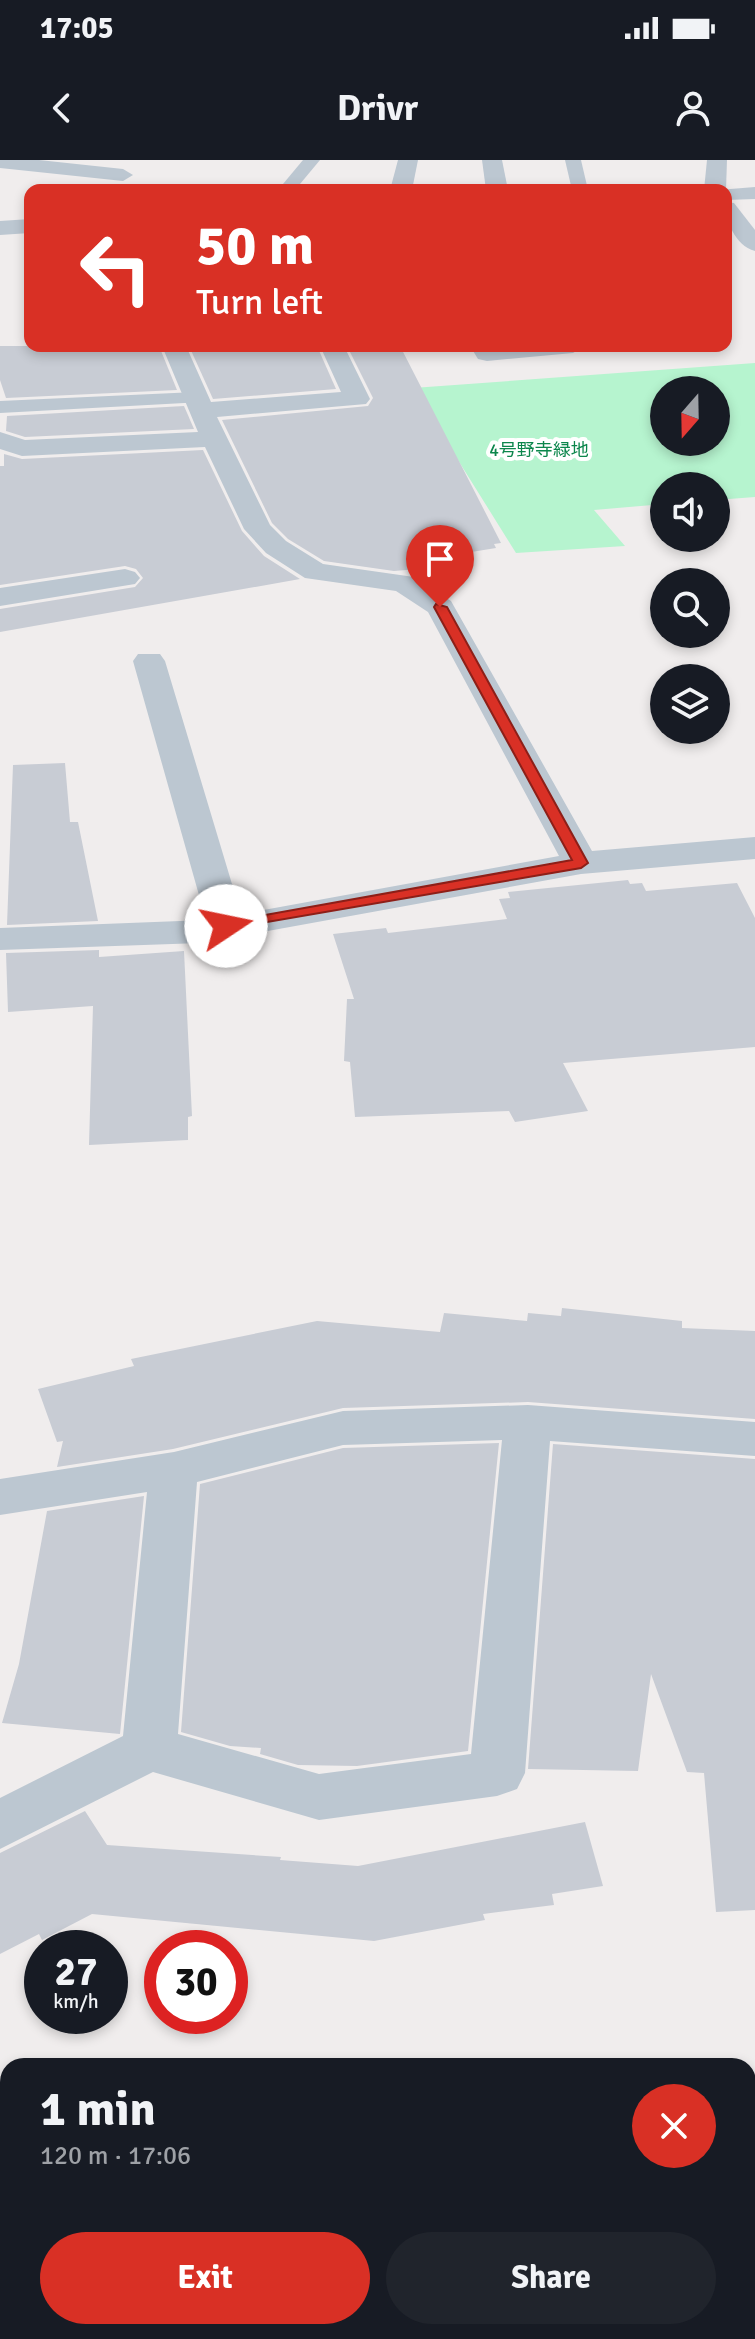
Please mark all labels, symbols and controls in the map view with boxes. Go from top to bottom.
text: 17:05 [40,10,114,47]
icon: back [40,86,84,130]
text: Drivr [337,86,418,131]
icon: person [671,86,715,130]
text: 50 m [196,211,314,280]
icon: left [64,216,168,320]
text: Turn left [196,280,323,325]
north arrow [650,376,730,456]
map controls [650,376,730,744]
park label: 4号野寺緑地 [489,439,589,461]
button: sound [650,472,730,552]
pin [406,525,474,607]
icon: arrive [418,537,462,581]
button: search [650,568,730,648]
button: layers [650,664,730,744]
position arrow [184,884,268,968]
speed limit sign: 30 [144,1930,248,2034]
text: 27 [54,1947,98,1997]
text: km/h [53,1989,99,2014]
text: 1 min [40,2080,156,2139]
button: close [632,2084,716,2168]
text: 120 m · 17:06 [40,2140,191,2172]
button: Exit [40,2232,370,2324]
button: Share [386,2232,716,2324]

